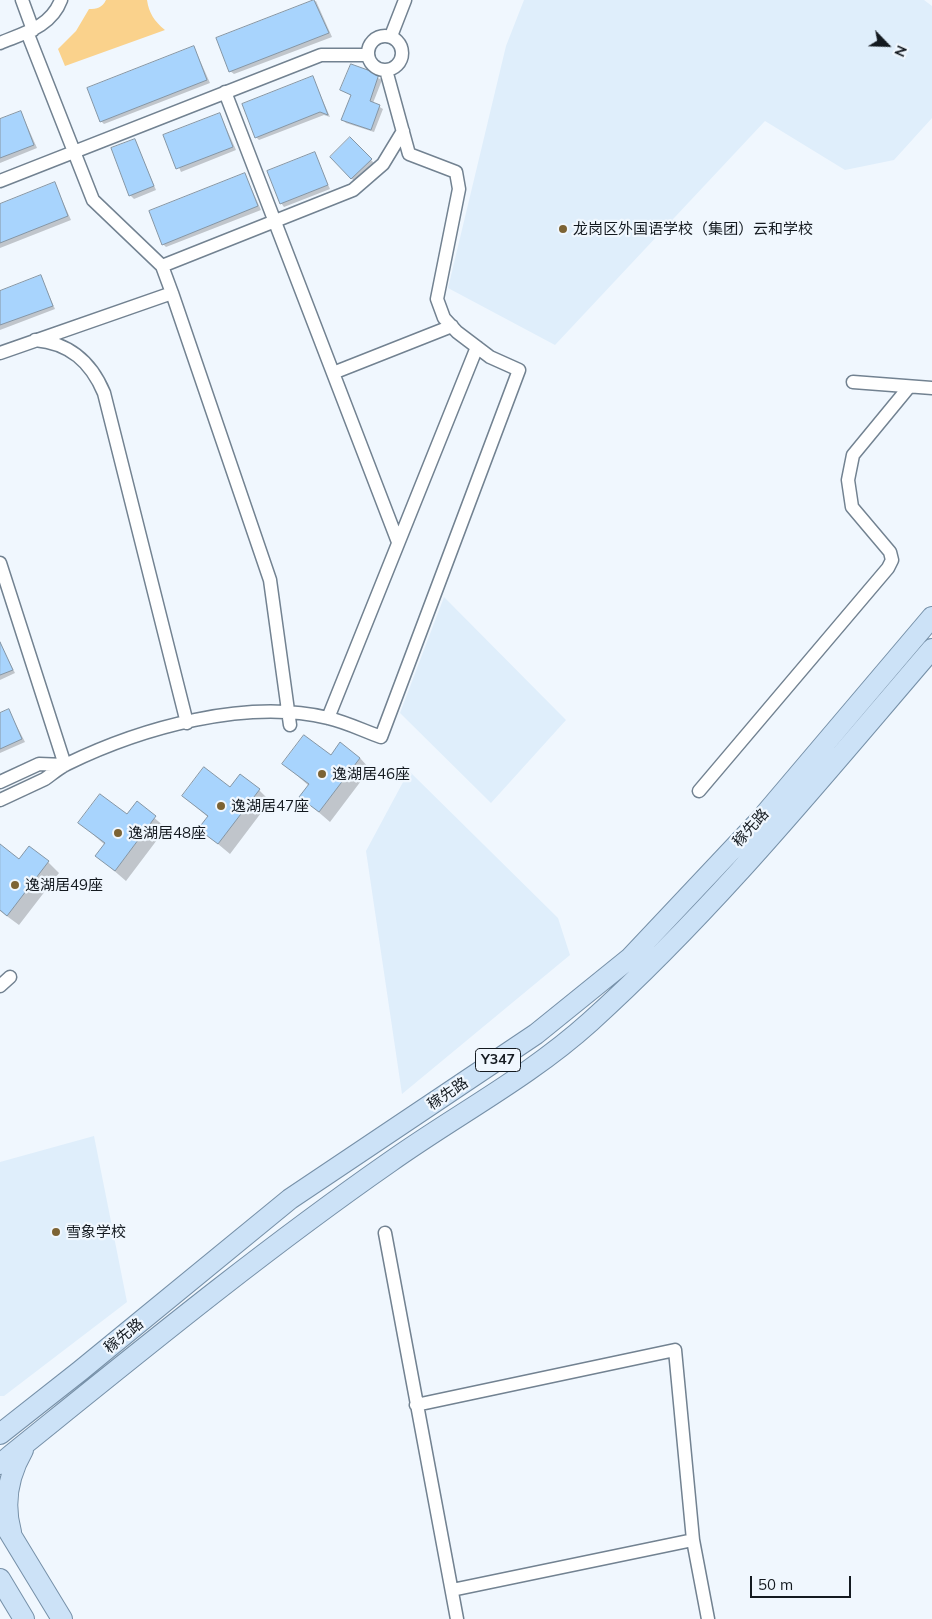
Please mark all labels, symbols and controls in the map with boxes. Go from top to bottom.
north arrow [862,20,912,70]
text: N [890,43,911,60]
place label: 龙岗区外国语学校（集团）云和学校 [573,220,813,238]
marker: 龙岗区外国语学校（集团）云和学校 [557,223,569,235]
place label: 逸湖居46座 [332,765,410,783]
marker: 逸湖居46座 [316,768,328,780]
place label: 逸湖居47座 [231,797,309,815]
marker: 逸湖居47座 [215,800,227,812]
street label: 稼先路 [729,805,773,851]
place label: 逸湖居48座 [128,824,206,842]
marker: 逸湖居48座 [112,827,124,839]
place label: 逸湖居49座 [25,876,103,894]
marker: 逸湖居49座 [9,879,21,891]
road number: Y347 [476,1048,520,1072]
street label: 稼先路 [424,1074,472,1114]
place label: 雪象学校 [66,1223,126,1241]
marker: 雪象学校 [50,1226,62,1238]
street label: 稼先路 [101,1315,147,1357]
scale bar [752,1566,853,1598]
text: 50 m [758,1575,793,1594]

